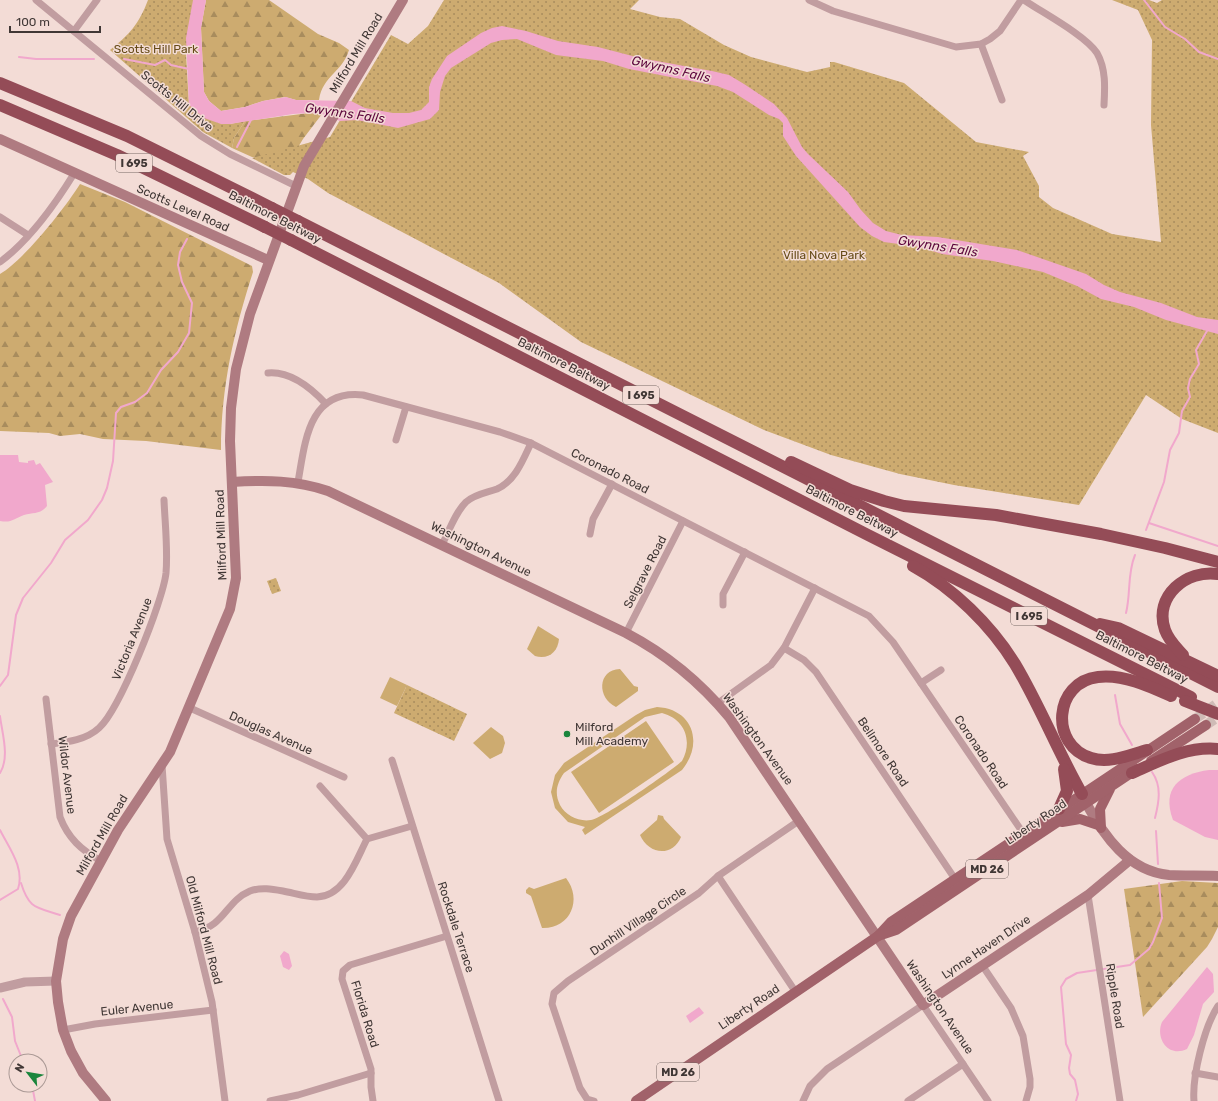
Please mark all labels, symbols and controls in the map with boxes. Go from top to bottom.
scale bar [10,8,100,34]
street label: Milford Mill Road [327,10,385,96]
text: 100 m [16,15,50,29]
park label: Scotts Hill Park [114,42,199,56]
water label: Gwynns Falls [630,53,712,85]
street label: Scotts Hill Drive [138,68,216,134]
water label: Gwynns Falls [304,100,386,126]
road number: I 695 [116,154,152,172]
street label: Scotts Level Road [135,181,231,235]
street label: Baltimore Beltway [227,188,324,246]
water label: Gwynns Falls [897,232,979,260]
park label: Villa Nova Park [783,248,866,262]
street label: Baltimore Beltway [516,335,613,393]
road number: I 695 [623,386,659,404]
street label: Coronado Road [569,445,651,497]
street label: Baltimore Beltway [804,482,901,540]
street label: Milford Mill Road [212,489,230,581]
street label: Washington Avenue [428,519,534,580]
street label: Selgrave Road [621,533,669,611]
street label: Victoria Avenue [109,595,155,682]
road number: I 695 [1011,607,1047,625]
street label: Baltimore Beltway [1094,628,1191,686]
street label: Washington Avenue [720,690,796,788]
street label: Douglas Avenue [227,708,315,758]
street label: Coronado Road [951,713,1011,791]
street label: Bellmore Road [855,715,911,789]
place label: Milford Mill Academy [575,720,648,748]
marker: Milford Mill Academy [562,729,572,739]
street label: Wildor Avenue [55,735,79,815]
street label: Milford Mill Road [73,792,131,878]
street label: Liberty Road [1003,796,1069,848]
road number: MD 26 [966,860,1008,878]
street label: Old Milford Mill Road [183,874,225,986]
street label: Rockdale Terrace [435,880,477,974]
street label: Dunhill Village Circle [587,883,689,958]
street label: Lynne Haven Drive [939,912,1033,982]
street label: Washington Avenue [903,957,977,1057]
street label: Ripple Road [1103,962,1127,1030]
street label: Florida Road [348,979,382,1049]
street label: Liberty Road [716,981,782,1033]
street label: Euler Avenue [100,997,174,1019]
north arrow [8,1053,48,1093]
text: N [12,1061,28,1075]
road number: MD 26 [657,1063,699,1081]

